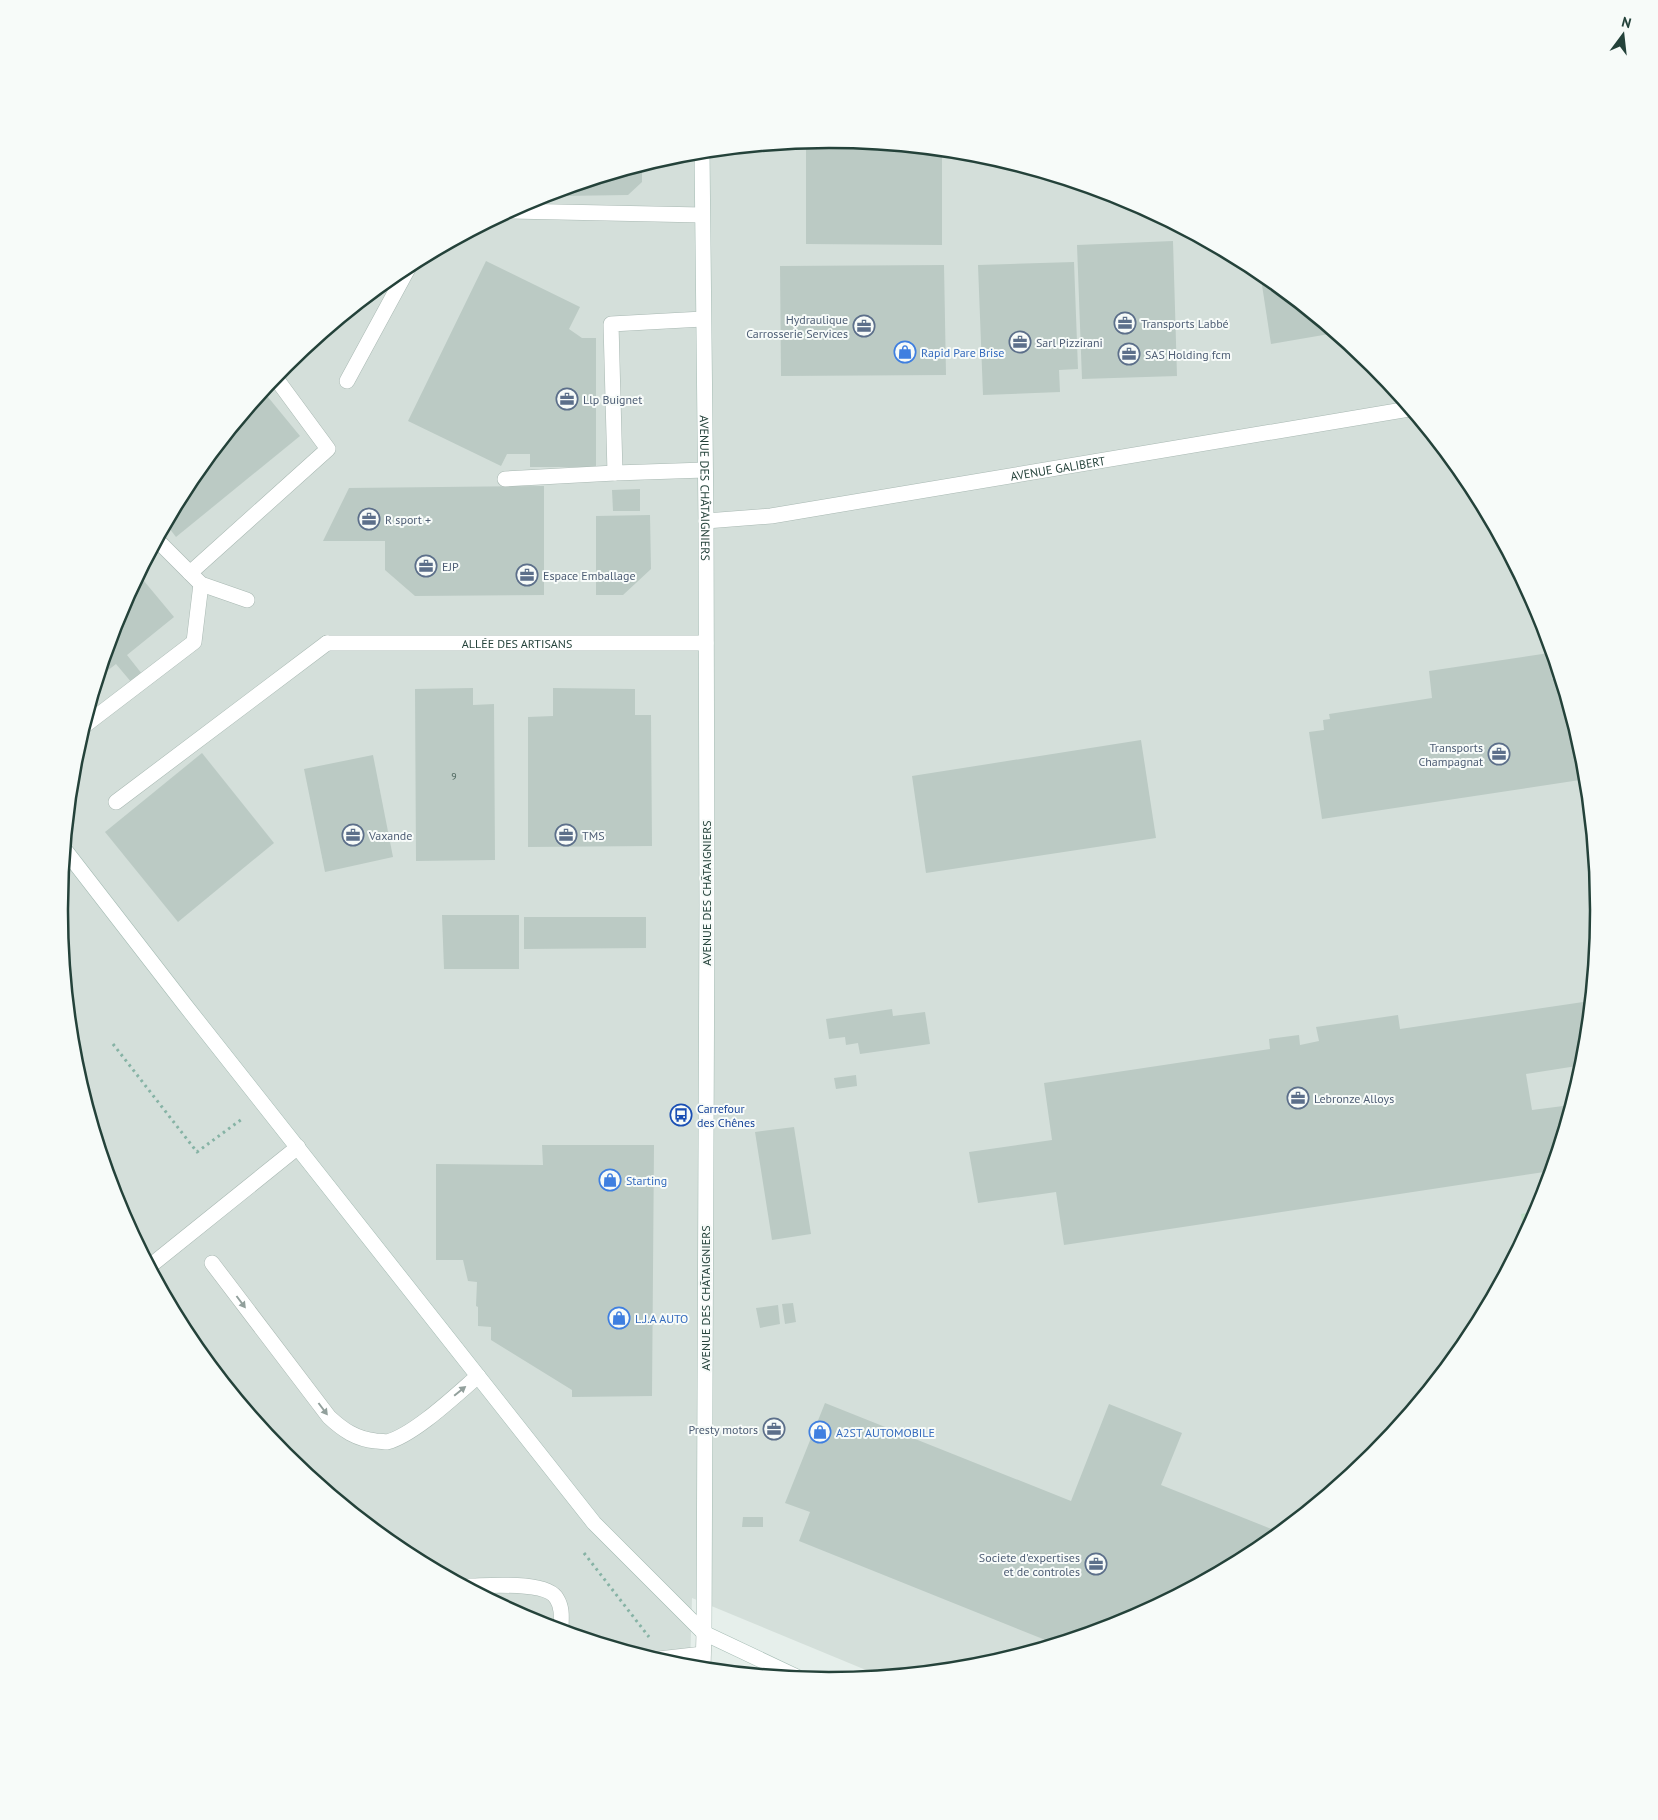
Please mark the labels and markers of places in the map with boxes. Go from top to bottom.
office icon: Transports Labbé [1113,311,1137,335]
place label: Hydraulique Carrosserie Services [746,312,848,341]
office icon: Hydraulique Carrosserie Services [852,314,876,338]
place label: Transports Labbé [1141,316,1229,331]
office icon: Sarl Pizzirani [1008,330,1032,354]
place label: Sarl Pizzirani [1036,335,1103,350]
shop icon: Rapid Pare Brise [893,340,917,364]
office icon: SAS Holding fcm [1117,342,1141,366]
place label: Rapid Pare Brise [921,345,1004,360]
place label: SAS Holding fcm [1145,347,1231,362]
office icon: Llp Buignet [555,387,579,411]
place label: Llp Buignet [583,392,642,407]
office icon: R sport + [357,507,381,531]
place label: R sport + [385,512,431,527]
office icon: EJP [414,554,438,578]
place label: EJP [442,559,459,574]
office icon: Espace Emballage [515,563,539,587]
place label: Espace Emballage [543,568,635,583]
place label: Transports Champagnat [1418,740,1483,769]
office icon: Transports Champagnat [1487,742,1511,766]
office icon: Vaxande [341,823,365,847]
office icon: TMS [554,823,578,847]
place label: Vaxande [368,828,412,843]
place label: TMS [582,828,605,843]
office icon: Lebronze Alloys [1286,1086,1310,1110]
place label: Lebronze Alloys [1314,1091,1394,1106]
place label: Carrefour des Chênes [697,1101,755,1130]
bus stop icon: Carrefour des Chênes [669,1103,693,1127]
shop icon: Starting [598,1168,622,1192]
place label: Starting [626,1173,667,1188]
shop icon: L.J.A AUTO [607,1306,631,1330]
place label: L.J.A AUTO [635,1311,688,1326]
office icon: Presty motors [762,1417,786,1441]
shop icon: A2ST AUTOMOBILE [808,1420,832,1444]
place label: Presty motors [688,1422,758,1437]
place label: A2ST AUTOMOBILE [836,1425,935,1440]
place label: Societe d'expertises et de controles [979,1550,1080,1579]
office icon: Societe d'expertises et de controles [1084,1552,1108,1576]

